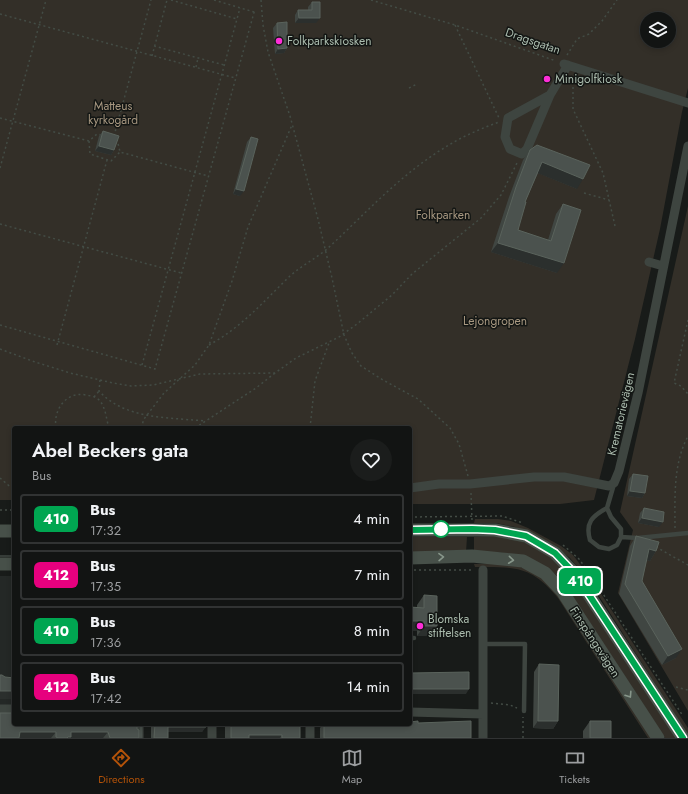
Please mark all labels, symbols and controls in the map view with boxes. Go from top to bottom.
map controls [640,12,676,48]
button: layers [640,12,676,48]
street label: Dragsgatan [503,23,563,59]
place label: Folkparkskiosken [287,32,371,50]
marker: Folkparkskiosken [274,36,284,46]
place label: Minigolfkiosk [555,70,623,88]
marker: Minigolfkiosk [542,74,552,84]
park label: Matteus kyrkogård [88,97,138,129]
park label: Folkparken [416,206,470,224]
park label: Lejongropen [463,312,527,330]
street label: Krematorievägen [603,371,639,457]
text: Abel Beckers gata [32,437,189,464]
button: heart [350,439,392,481]
text: Bus [32,466,51,485]
text: Bus [90,499,115,521]
text: 4 min [353,508,390,530]
text: 410 [43,509,69,529]
unlabelled marker [432,520,450,538]
text: 17:32 [90,521,121,540]
one-way arrow [438,553,444,562]
text: Bus [90,555,115,577]
one-way arrow [507,555,514,564]
text: 7 min [354,564,390,586]
text: 412 [43,565,69,585]
line badge: 410 [557,568,603,594]
text: 410 [567,571,593,591]
text: 17:35 [90,577,121,596]
street label: Finspångsvägen [565,603,625,681]
place label: Blomska stiftelsen [428,610,471,642]
text: Bus [90,611,115,633]
text: 8 min [354,620,390,642]
text: 410 [43,621,69,641]
marker: Blomska stiftelsen [415,621,425,631]
text: 17:36 [90,633,121,652]
text: Bus [90,667,115,689]
text: 14 min [347,676,390,698]
text: 412 [43,677,69,697]
text: 17:42 [90,689,122,708]
one-way arrow [625,691,632,698]
tab: Directions [98,747,145,787]
tab: Map [341,747,363,787]
tab: Tickets [559,747,590,787]

